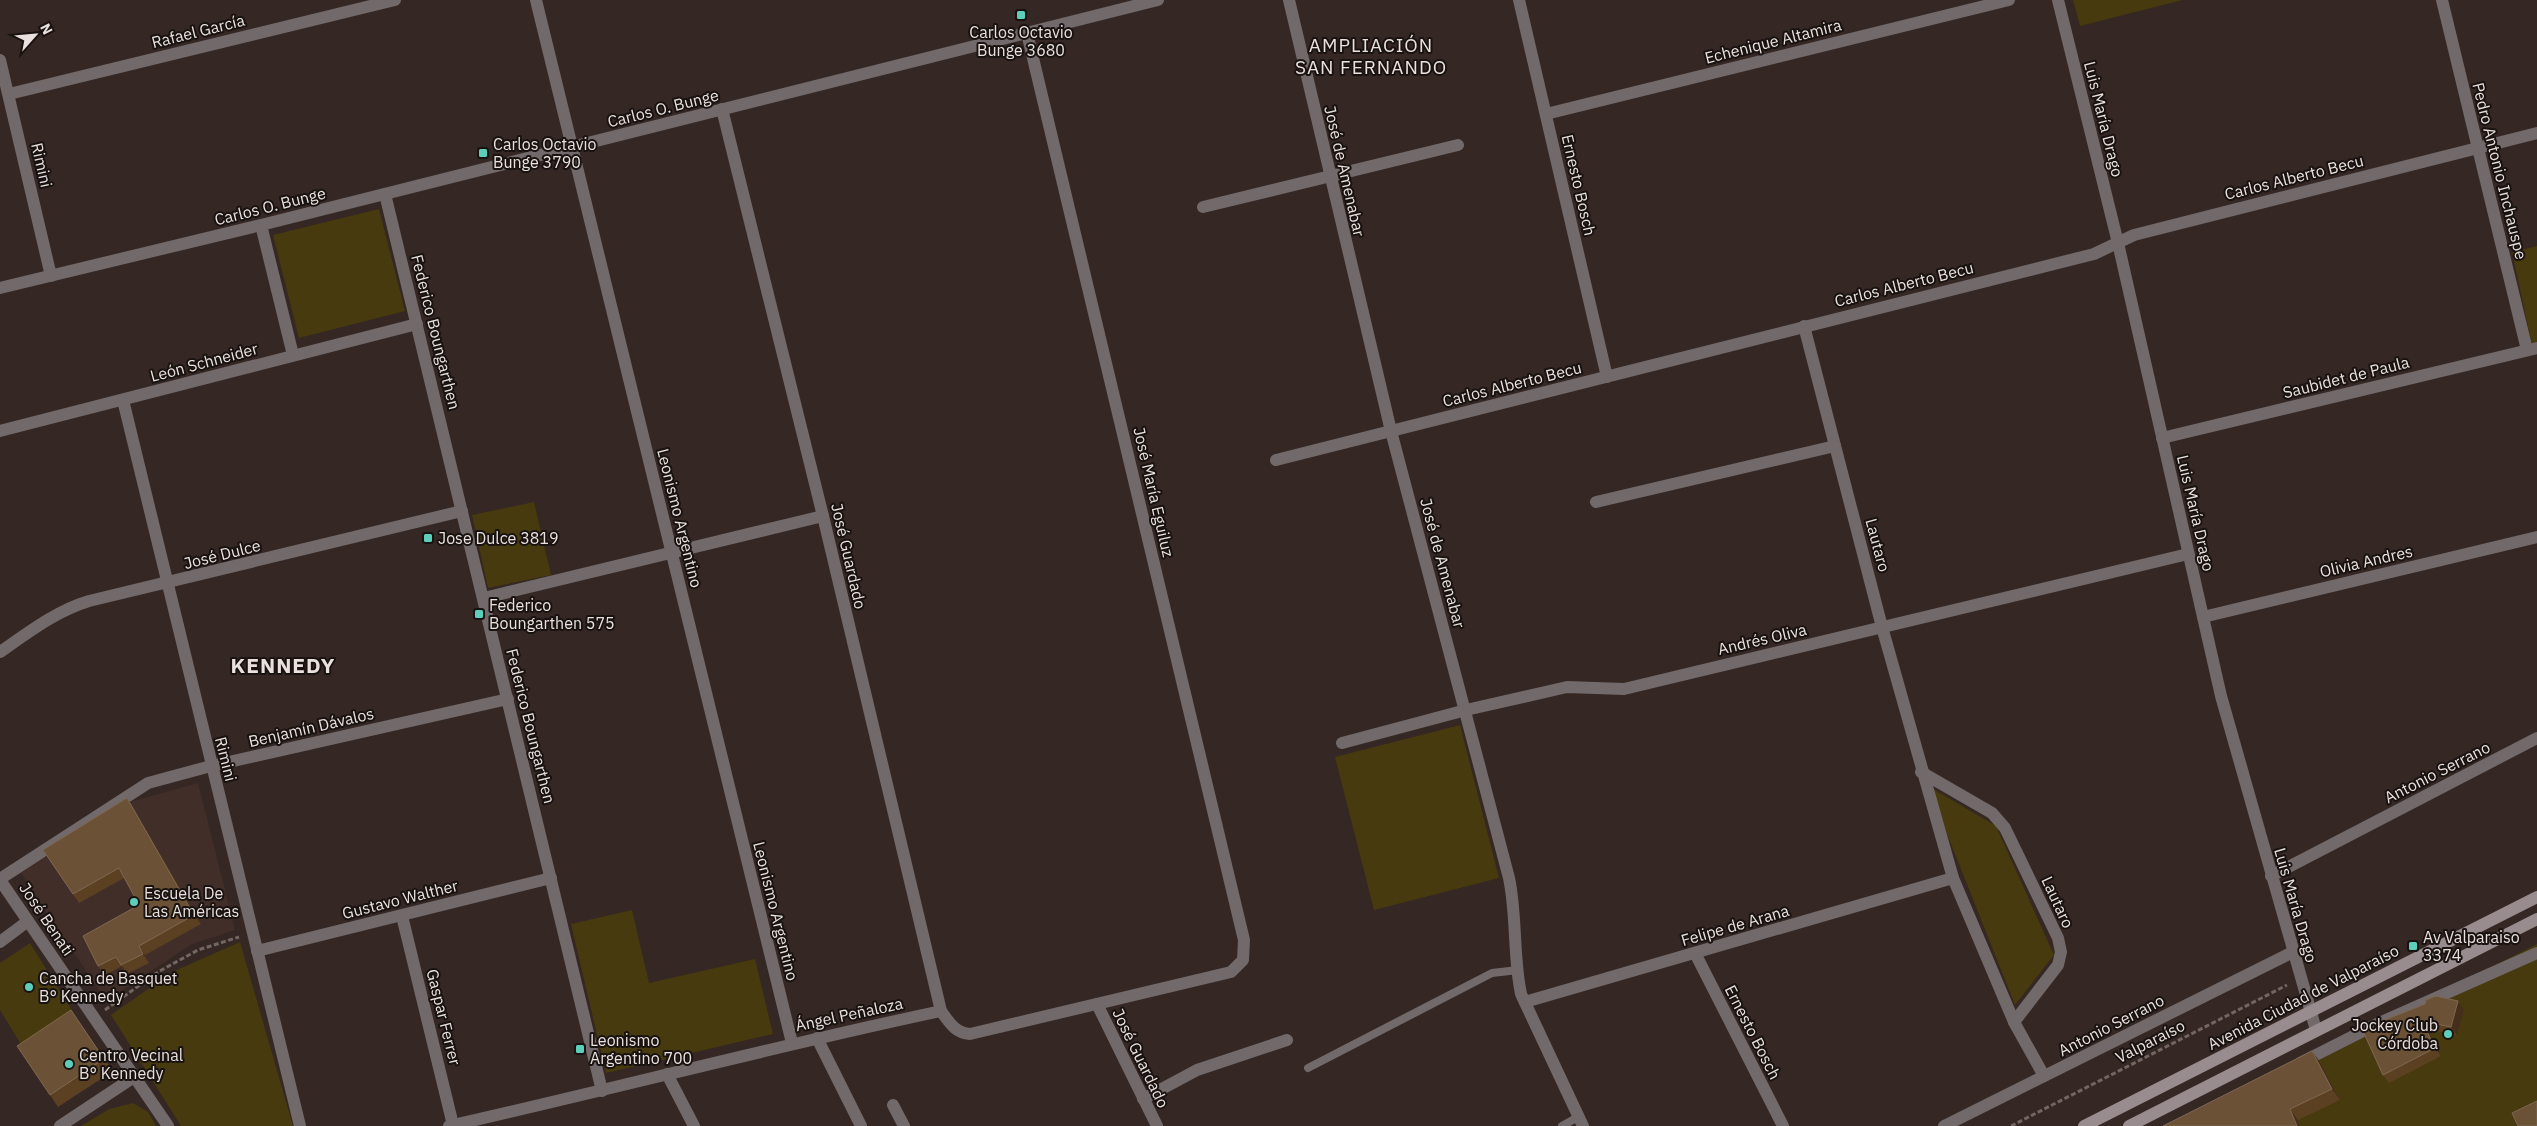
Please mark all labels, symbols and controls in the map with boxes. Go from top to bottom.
marker: Carlos Octavio Bunge 3680 [1015,9,1027,21]
north arrow [10,10,60,60]
street label: Rafael García [149,10,247,52]
street label: Echenique Altamira [1703,14,1844,68]
text: N [36,20,57,38]
place label: Carlos Octavio Bunge 3680 [969,22,1073,60]
district label: AMPLIACIÓN SAN FERNANDO [1295,33,1447,79]
street label: Luis María Drago [2080,59,2128,179]
street label: Pedro Antonio Inchauspe [2468,80,2532,262]
street label: Carlos O. Bunge [605,84,721,131]
street label: José de Amenabar [1320,104,1370,238]
street label: Ernesto Bosch [1558,132,1600,238]
place label: Carlos Octavio Bunge 3790 [493,134,597,172]
street label: Rimini [27,141,57,189]
marker: Carlos Octavio Bunge 3790 [477,147,489,159]
street label: Carlos Alberto Becu [2222,150,2366,204]
street label: Carlos O. Bunge [212,182,328,229]
street label: Federico Boungarthen [407,252,465,412]
street label: Carlos Alberto Becu [1832,257,1976,311]
street label: León Schneider [148,338,260,386]
street label: Saubidet de Paula [2281,352,2412,402]
street label: Carlos Alberto Becu [1440,357,1584,411]
street label: José María Eguiluz [1129,425,1179,559]
street label: Leonismo Argentino [653,446,707,590]
street label: Luis María Drago [2173,453,2219,573]
street label: José de Amenabar [1416,496,1470,630]
street label: José Guardado [827,501,871,611]
street label: Lautaro [1861,516,1895,574]
place label: Jose Dulce 3819 [438,528,559,548]
marker: Jose Dulce 3819 [422,532,434,544]
street label: José Dulce [182,535,263,573]
street label: Olivia Andres [2318,541,2414,581]
place label: Federico Boungarthen 575 [489,595,615,633]
marker: Federico Boungarthen 575 [473,608,485,620]
street label: Andrés Oliva [1716,619,1809,659]
street label: Federico Boungarthen [502,646,560,806]
district label: KENNEDY [231,651,335,679]
street label: Benjamín Dávalos [246,703,376,751]
street label: Rimini [211,735,241,783]
street label: Antonio Serrano [2381,737,2493,807]
street label: Leonismo Argentino [749,839,803,983]
street label: Luis María Drago [2270,845,2322,965]
street label: Lautaro [2037,873,2079,931]
street label: Gustavo Walther [340,875,460,923]
street label: José Benati [15,879,79,959]
place label: Escuela De Las Américas [144,883,239,921]
marker: Escuela De Las Américas [128,896,140,908]
street label: Felipe de Arana [1679,900,1792,950]
place label: Av Valparaiso 3374 [2423,927,2520,965]
street label: Avenida Ciudad de Valparaíso [2204,940,2402,1054]
marker: Av Valparaiso 3374 [2407,940,2419,952]
street label: Gaspar Ferrer [422,967,466,1067]
place label: Cancha de Basquet B° Kennedy [39,968,177,1006]
marker: Cancha de Basquet B° Kennedy [23,981,35,993]
street label: Ernesto Bosch [1721,981,1785,1083]
street label: Antonio Serrano [2055,990,2167,1060]
street label: Ángel Peñaloza [793,992,905,1035]
street label: José Guardado [1108,1005,1174,1111]
street label: Valparaíso [2112,1015,2188,1067]
place label: Jockey Club Córdoba [2352,1015,2438,1053]
marker: Jockey Club Córdoba [2442,1028,2454,1040]
place label: Leonismo Argentino 700 [590,1030,692,1068]
marker: Leonismo Argentino 700 [574,1043,586,1055]
place label: Centro Vecinal B° Kennedy [79,1045,183,1083]
marker: Centro Vecinal B° Kennedy [63,1058,75,1070]

